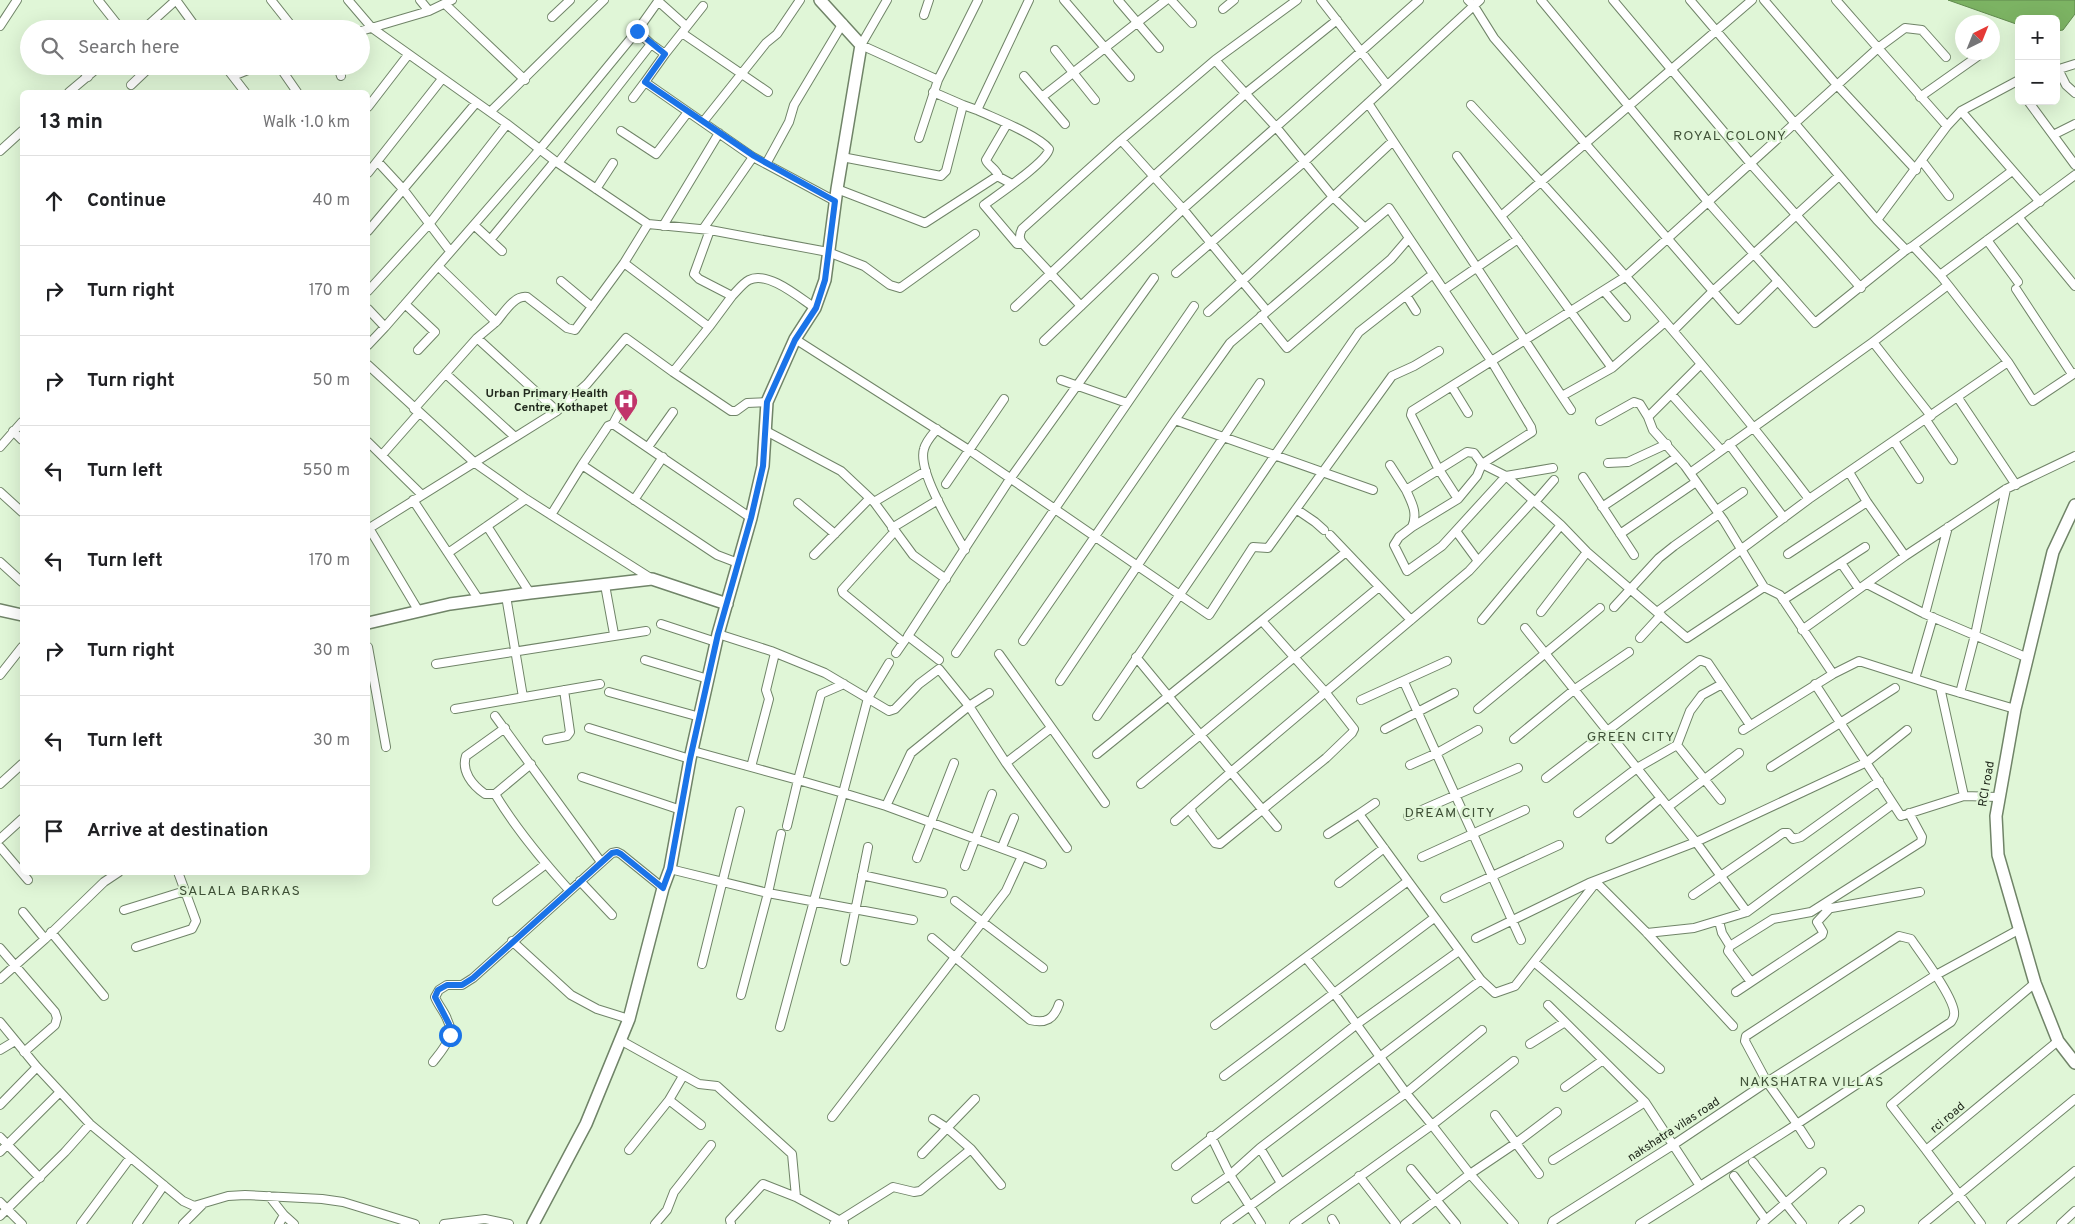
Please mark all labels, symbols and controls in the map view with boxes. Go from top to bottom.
north arrow [1955,15,2000,60]
map controls [2015,15,2060,105]
button: + [2015,15,2060,60]
search box [20,20,370,75]
route end [626,20,649,43]
icon: search [38,34,66,62]
text: Search here [78,36,180,60]
button: − [2015,60,2060,105]
text: 13 min [40,109,103,136]
text: Walk · 1.0 km [263,113,350,133]
district label: ROYAL COLONY [1673,128,1787,145]
icon: ahead [40,187,68,215]
text: Continue [87,189,166,213]
text: 40 m [312,191,350,211]
icon: right [40,277,68,305]
text: Turn right [87,279,175,303]
text: 170 m [309,281,350,301]
icon: right [40,367,68,395]
text: Turn right [87,369,175,393]
text: 50 m [313,371,350,391]
place label: Urban Primary Health Centre, Kothapet [485,386,608,416]
hospital icon: Urban Primary Health Centre, Kothapet [613,388,639,422]
icon: left [40,457,68,485]
text: Turn left [87,459,163,483]
text: 550 m [303,461,350,481]
icon: left [40,547,68,575]
text: Turn left [87,549,163,573]
text: 170 m [309,551,350,571]
icon: right [40,637,68,665]
text: Turn right [87,639,175,663]
text: 30 m [313,641,350,661]
icon: left [40,727,68,755]
text: Turn left [87,729,163,753]
district label: GREEN CITY [1587,729,1675,746]
text: 30 m [313,731,350,751]
street label: RCI road [1975,760,1999,808]
district label: DREAM CITY [1405,805,1495,822]
icon: arrive [40,817,68,845]
text: Arrive at destination [87,819,268,843]
district label: SALALA BARKAS [179,883,301,900]
route start [439,1024,462,1047]
district label: NAKSHATRA VILLAS [1740,1074,1884,1091]
street label: nakshatra vilas road [1625,1094,1723,1166]
street label: rci road [1927,1099,1969,1137]

